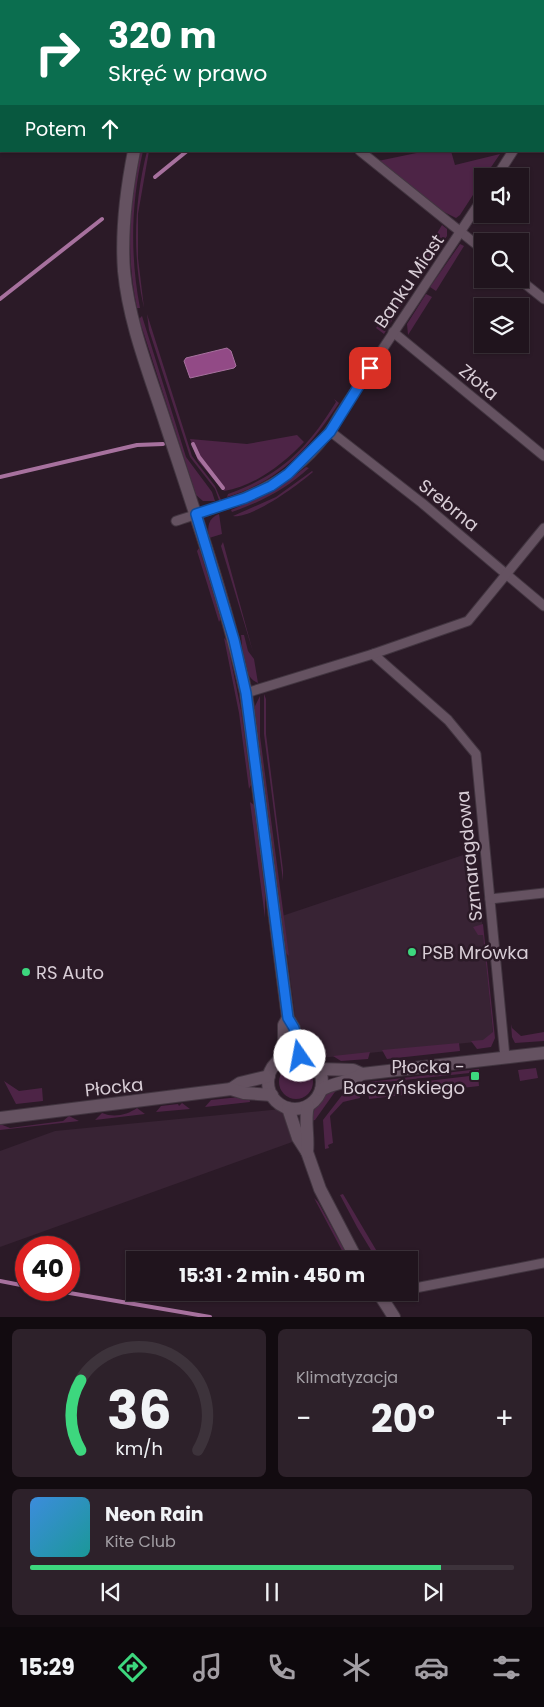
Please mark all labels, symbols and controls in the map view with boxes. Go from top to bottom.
text: 320 m [108,11,216,60]
icon: right [25,20,90,85]
text: Skręć w prawo [108,58,267,89]
icon: ahead [96,115,124,143]
text: Potem [25,116,86,143]
map controls [474,168,529,353]
button: sound [474,168,529,223]
street label: Banku Miast [368,229,450,333]
button: search [474,233,529,288]
button: layers [474,298,529,353]
pin [349,347,391,389]
icon: arrive [356,354,384,382]
street label: Złota [454,358,504,406]
street label: Srebrna [414,473,484,537]
street label: Szmaragdowa [450,789,488,923]
place label: PSB Mrówka [422,940,529,965]
marker: PSB Mrówka [406,946,418,958]
place label: RS Auto [36,960,104,985]
marker: RS Auto [20,966,32,978]
position arrow [273,1029,325,1081]
place label: Płocka - Baczyńskiego [343,1054,465,1100]
marker: Płocka - Baczyńskiego [469,1070,481,1082]
street label: Płocka [83,1071,145,1103]
speed limit sign: 40 [15,1236,80,1301]
text: 15:31 · 2 min · 450 m [179,1262,365,1289]
text: Klimatyzacja [296,1366,398,1389]
text: 36 [107,1374,171,1447]
text: 20° [371,1392,435,1445]
text: − [296,1399,311,1438]
text: + [495,1399,514,1438]
text: km/h [115,1436,163,1461]
text: Neon Rain [105,1501,204,1528]
text: Kite Club [105,1530,176,1553]
icon: previous [97,1578,125,1606]
icon: pause [258,1578,286,1606]
icon: next [419,1578,447,1606]
icon: directions [115,1650,150,1685]
icon: music [190,1650,225,1685]
icon: phone [264,1650,299,1685]
icon: climate [339,1650,374,1685]
icon: car [414,1650,449,1685]
icon: filters [489,1650,524,1685]
text: 15:29 [20,1652,75,1683]

